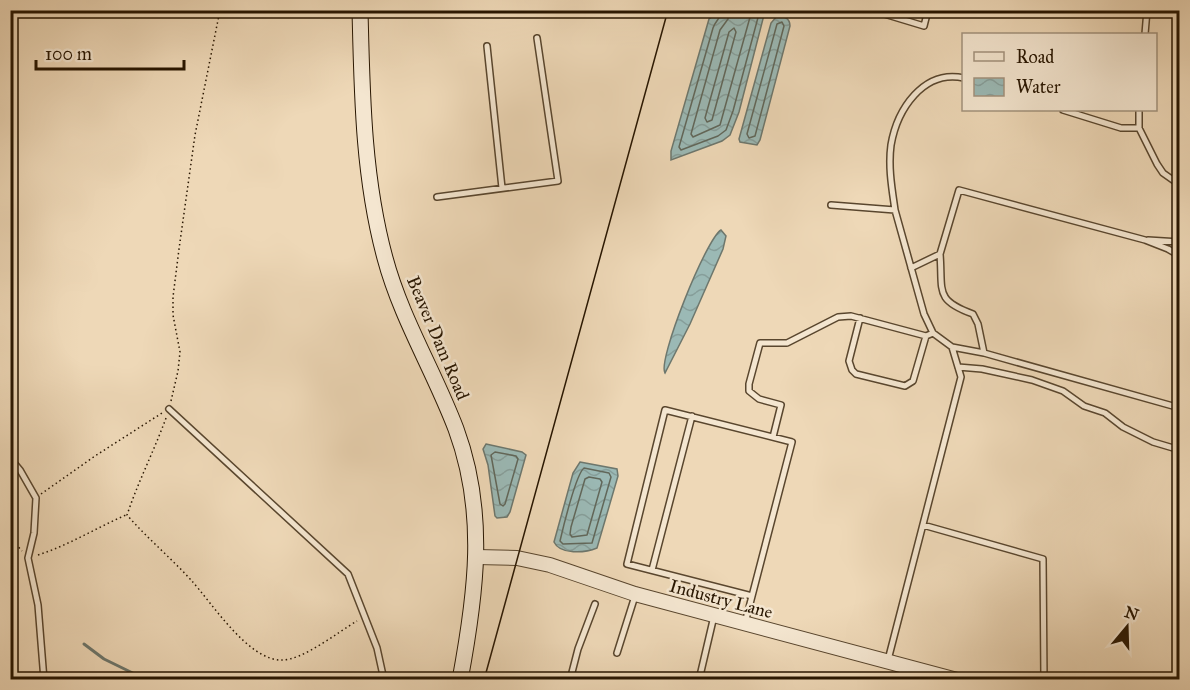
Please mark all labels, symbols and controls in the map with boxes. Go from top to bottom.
scale bar [36,33,184,71]
legend [962,33,1157,111]
text: 100 m [45,43,92,65]
text: Road [1016,46,1054,68]
text: Water [1016,76,1061,98]
street label: Beaver Dam Road [402,273,474,403]
street label: Industry Lane [667,575,775,623]
north arrow [1097,597,1157,657]
text: N [1122,602,1142,625]

